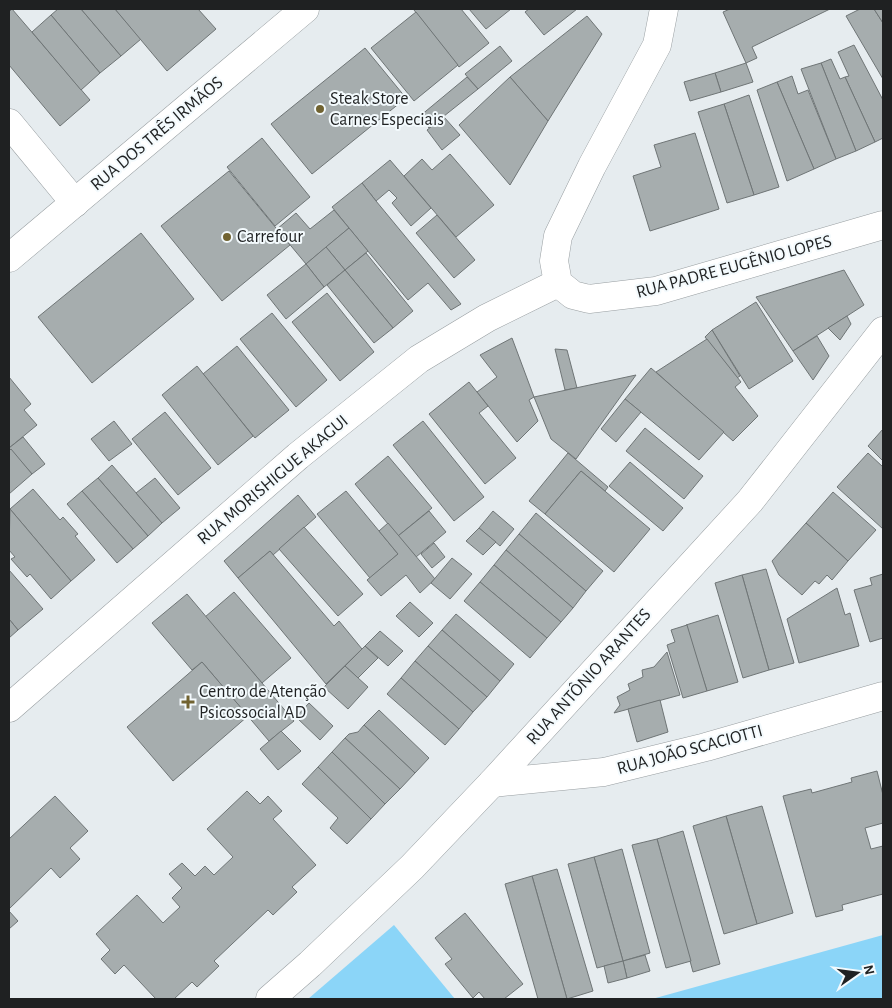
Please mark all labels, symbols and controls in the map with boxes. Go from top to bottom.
street label: RUA DOS TRÊS IRMÃOS [85,71,227,194]
place label: Steak Store Carnes Especiais [330,90,444,129]
marker: Steak Store Carnes Especiais [314,103,326,115]
place label: Carrefour [237,228,303,246]
street label: RUA PADRE EUGÊNIO LOPES [634,229,834,302]
marker: Carrefour [221,231,233,243]
street label: RUA MORISHIGUE AKAGUI [194,412,352,548]
street label: RUA ANTÔNIO ARANTES [521,604,655,748]
place label: Centro de Atenção Psicossocial AD [199,683,327,722]
marker: Centro de Atenção Psicossocial AD [181,695,195,709]
street label: RUA JOÃO SCACIOTTI [614,719,765,778]
north arrow [832,948,882,998]
text: N [861,964,877,977]

